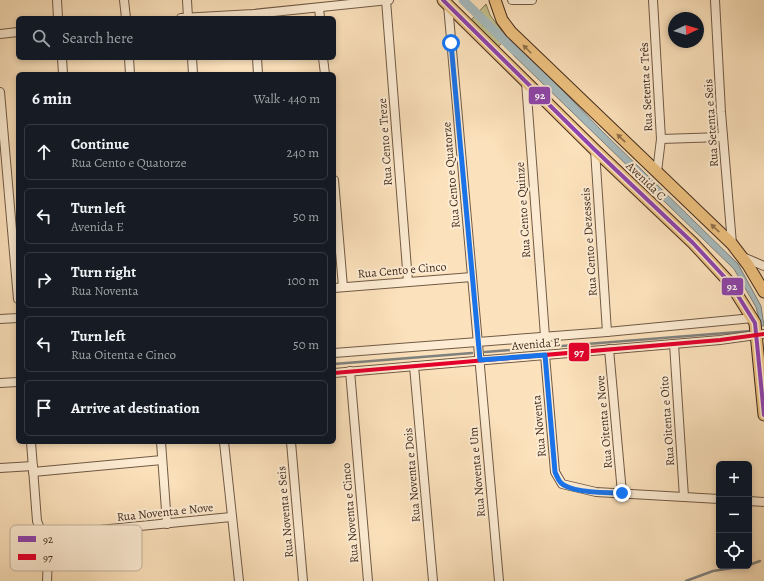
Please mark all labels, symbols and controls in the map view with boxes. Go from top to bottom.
north arrow [668,12,704,48]
search box [16,16,336,60]
icon: search [30,27,52,49]
text: Search here [62,28,133,48]
route start [442,34,460,52]
street label: Rua Setenta e Três [636,42,656,132]
one-way arrow [522,44,532,54]
street label: Rua Setenta e Seis [700,78,722,168]
line badge: 92 [528,86,551,105]
text: 6 min [32,87,72,110]
text: 92 [535,88,546,103]
text: Walk · 440 m [253,90,320,107]
street label: Rua Cento e Treze [374,98,396,186]
street label: Rua Cento e Quatorze [438,121,464,229]
text: Continue [71,134,129,154]
one-way arrow [616,134,626,143]
icon: ahead [33,141,55,163]
text: 240 m [287,144,319,161]
text: Rua Cento e Quatorze [71,154,186,171]
street label: Avenida C [622,157,669,204]
street label: Rua Cento e Quinze [512,161,534,259]
street label: Rua Cento e Dezesseis [577,187,601,297]
text: Turn left [71,198,126,218]
icon: left [33,205,55,227]
text: 50 m [293,208,319,225]
text: Avenida E [71,218,124,235]
one-way arrow [710,224,720,233]
street label: Rua Cento e Cinco [357,258,447,282]
text: Turn right [71,262,136,282]
icon: right [33,269,55,291]
text: 100 m [287,272,319,289]
line badge: 92 [721,277,744,296]
text: 92 [727,279,738,294]
text: Rua Noventa [71,282,138,299]
text: Turn left [71,326,126,346]
icon: left [33,333,55,355]
street label: Avenida E [510,334,561,354]
text: 50 m [293,336,319,353]
line badge: 97 [568,342,590,362]
text: 97 [574,345,584,360]
text: Rua Oitenta e Cinco [71,346,176,363]
street label: Rua Oitenta e Nove [592,375,616,469]
street label: Rua Oitenta e Oito [656,375,678,467]
street label: Rua Noventa [528,394,550,458]
icon: arrive [33,397,55,419]
text: Arrive at destination [71,398,200,418]
street label: Rua Noventa e Um [465,426,489,518]
street label: Rua Noventa e Dois [400,427,424,523]
map controls [716,461,752,569]
button: + [716,461,752,497]
street label: Rua Noventa e Cinco [338,462,362,564]
street label: Rua Noventa e Seis [273,465,297,559]
route end [613,484,631,502]
button: − [716,497,752,533]
street label: Rua Noventa e Nove [116,499,214,525]
legend [10,525,142,571]
text: 92 [43,532,53,547]
button: locate [716,533,752,569]
text: 97 [43,550,53,565]

